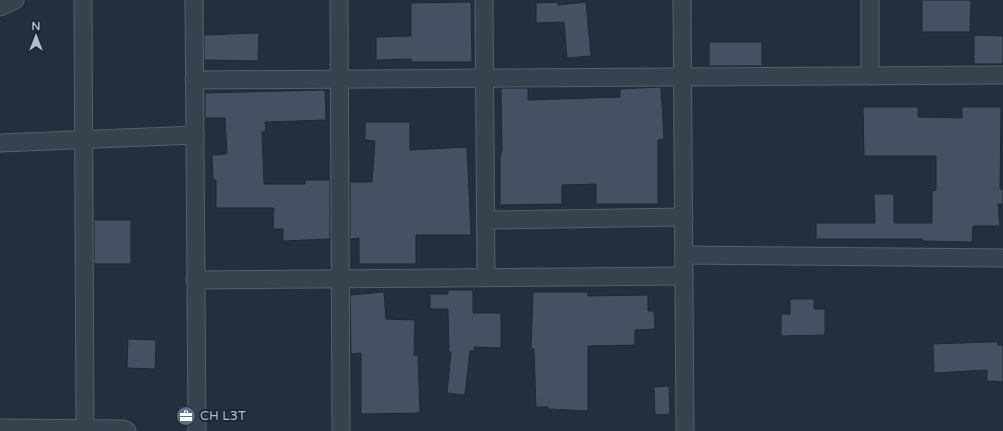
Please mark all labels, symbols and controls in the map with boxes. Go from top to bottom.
north arrow [16,16,56,56]
text: N [32,20,40,33]
office icon: CH L3T [175,405,197,427]
place label: CH L3T [200,408,246,424]

